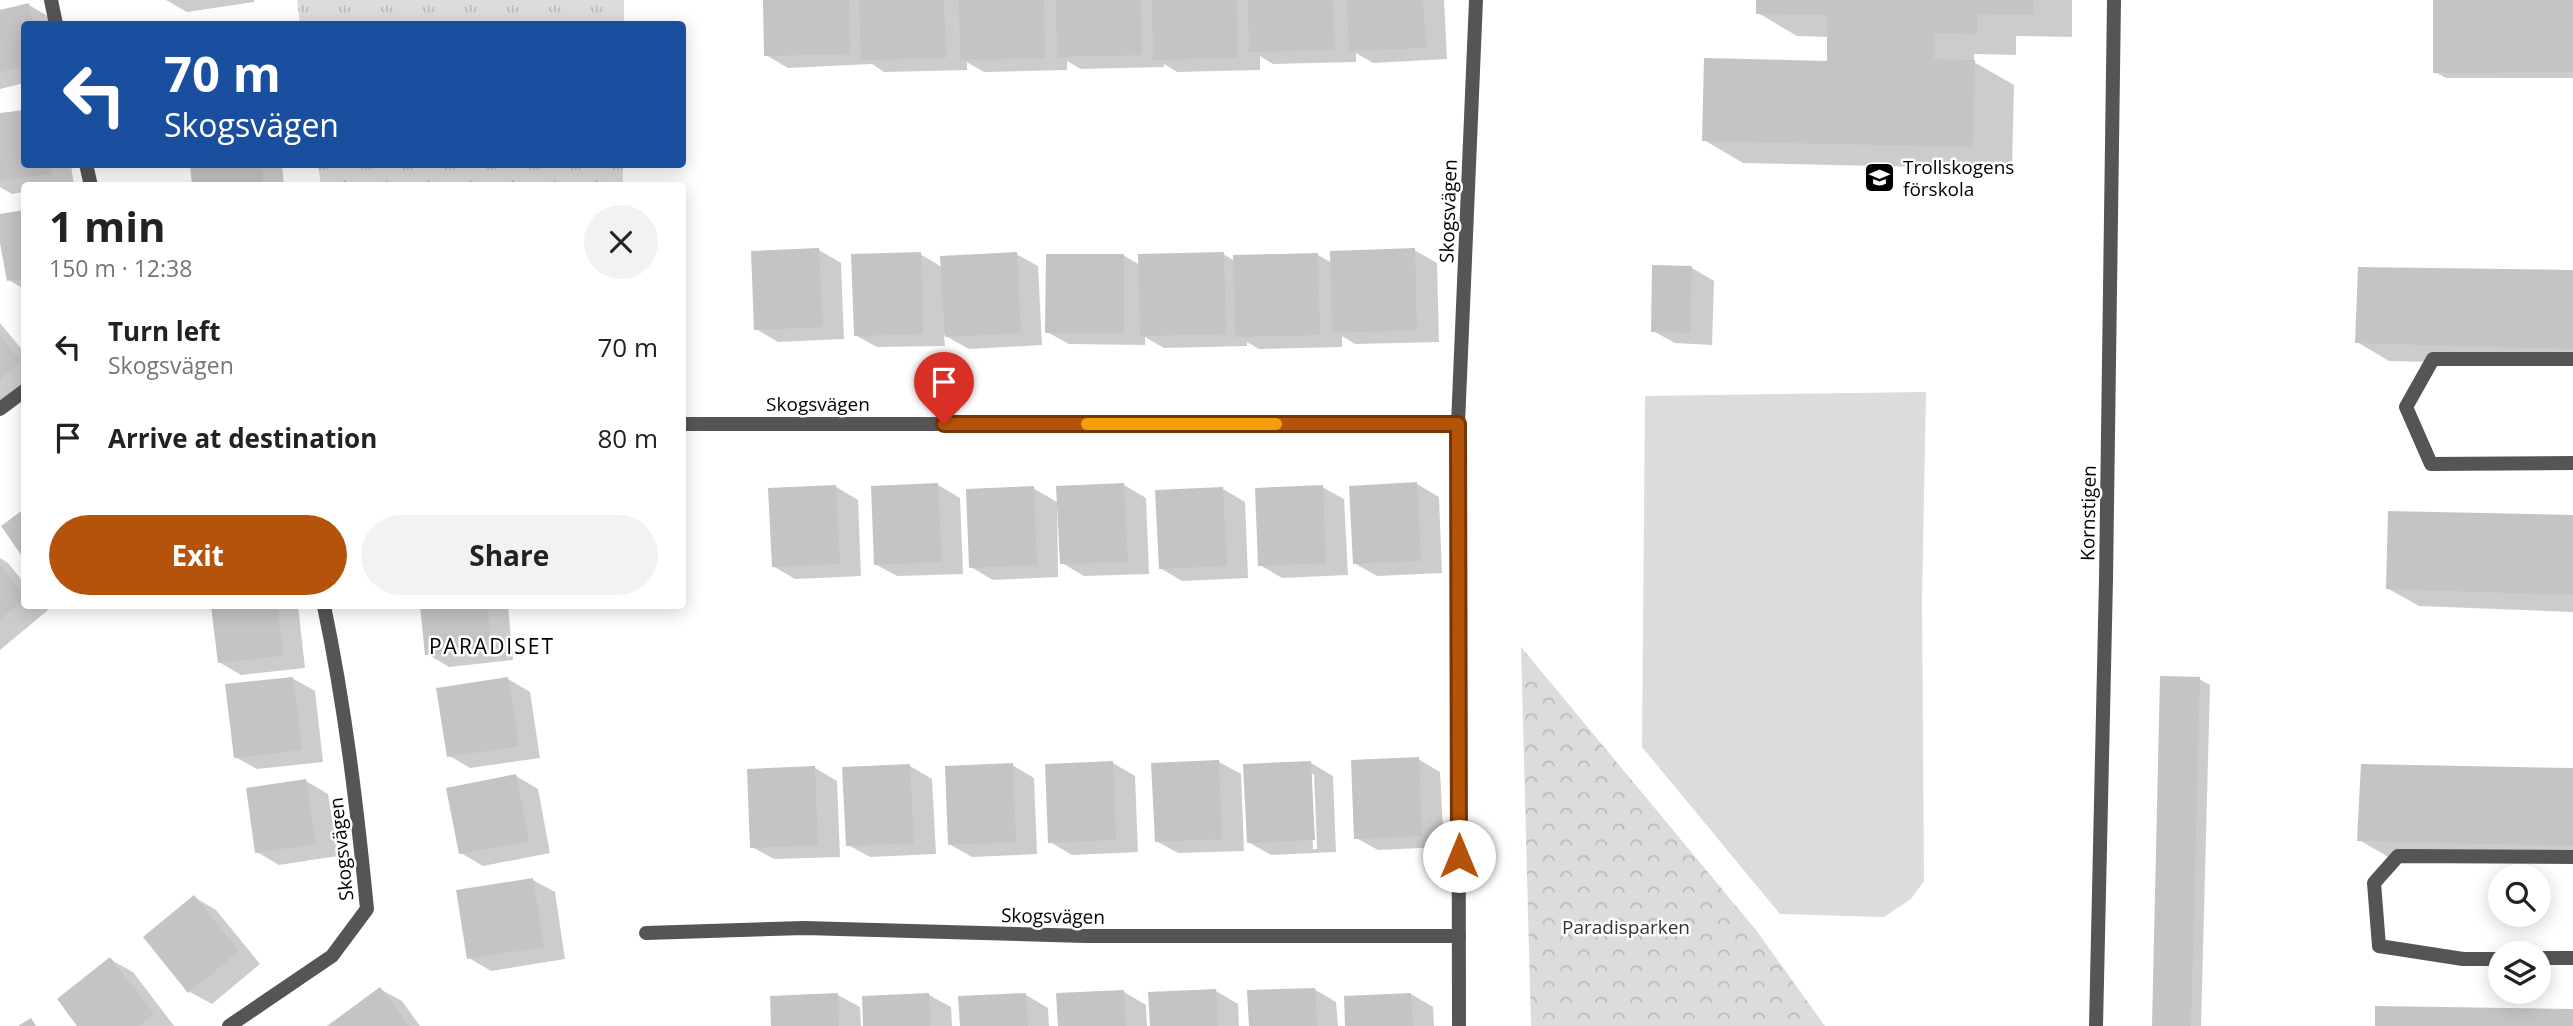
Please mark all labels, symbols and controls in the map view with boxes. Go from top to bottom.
text: 70 m [164,40,281,106]
icon: left [49,49,140,140]
text: Skogsvägen [164,103,339,146]
place label: Trollskogens förskola [1903,154,2014,202]
street label: Skogsvägen [1433,159,1463,263]
school or university icon: Trollskogens förskola [1863,161,1897,195]
text: 1 min [49,197,166,254]
button: close [584,205,658,279]
text: 150 m · 12:38 [49,252,192,284]
text: Turn left [108,313,220,349]
icon: left [49,328,87,366]
text: 70 m [597,329,658,365]
text: Skogsvägen [108,349,234,381]
pin [914,352,974,424]
icon: arrive [925,363,963,401]
street label: Skogsvägen [766,391,870,417]
icon: arrive [49,419,87,457]
text: Arrive at destination [108,420,377,456]
text: 80 m [597,420,658,456]
street label: Kornstigen [2074,465,2102,561]
button: Exit [49,515,347,595]
button: Share [361,515,658,595]
district label: PARADISET [429,632,555,660]
street label: Skogsvägen [323,796,359,902]
position arrow [1422,819,1496,893]
map controls [2488,864,2551,1004]
button: search [2488,864,2551,927]
street label: Skogsvägen [1001,902,1105,930]
park label: Paradisparken [1562,914,1690,940]
button: layers [2488,941,2551,1004]

